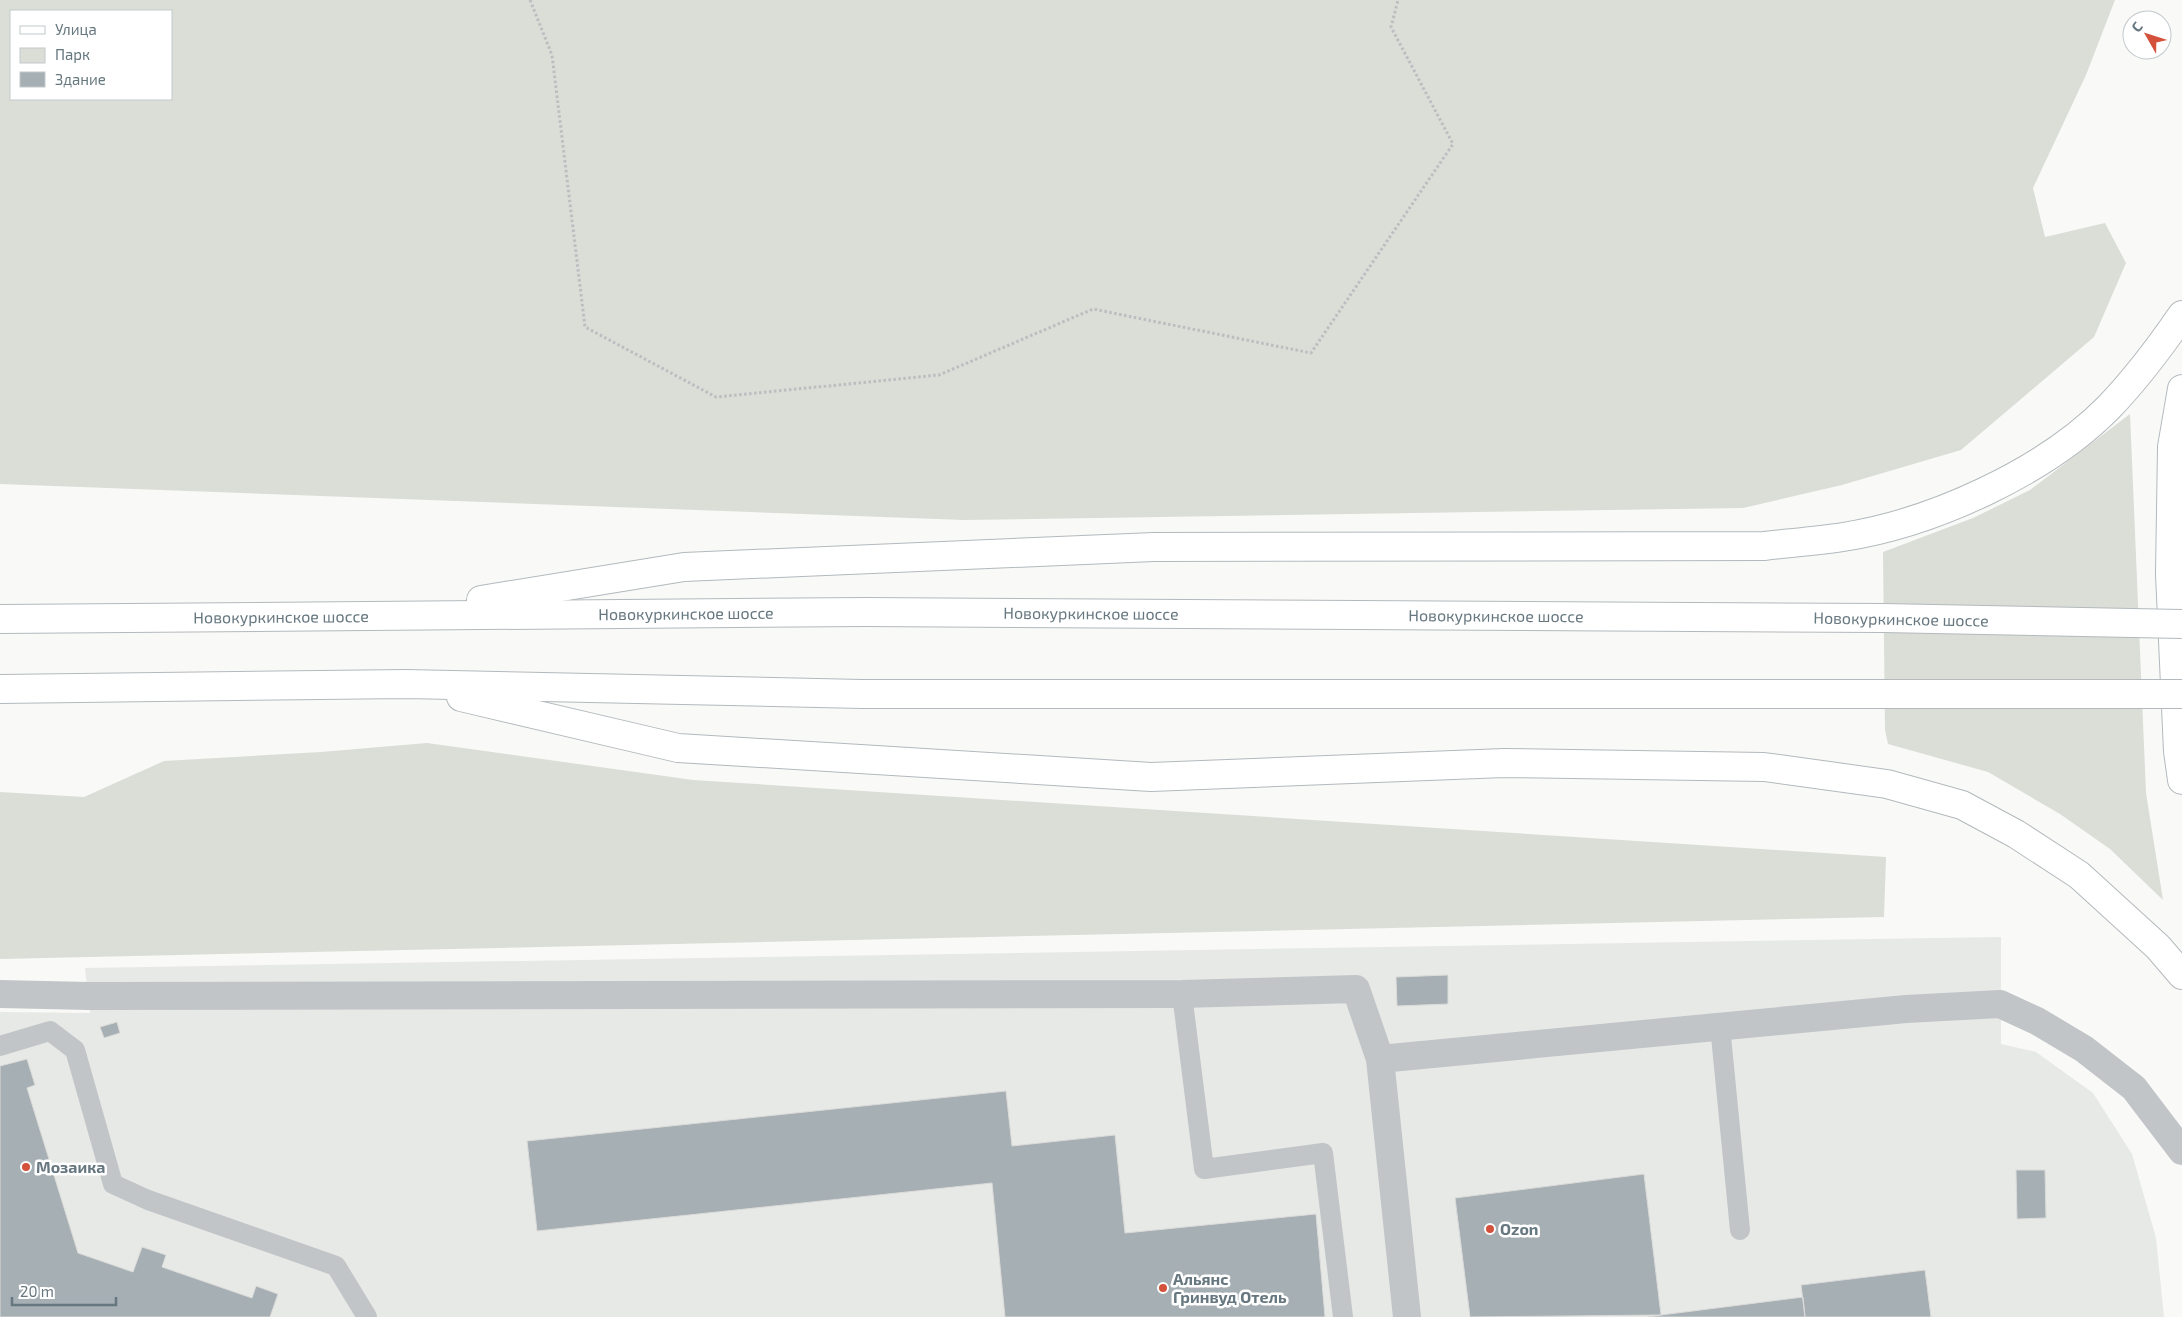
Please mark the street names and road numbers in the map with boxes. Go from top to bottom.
street label: Новокуркинское шоссе [598,603,774,624]
street label: Новокуркинское шоссе [1003,603,1179,623]
street label: Новокуркинское шоссе [1408,605,1584,626]
street label: Новокуркинское шоссе [193,606,369,627]
street label: Новокуркинское шоссе [1813,607,1989,631]

